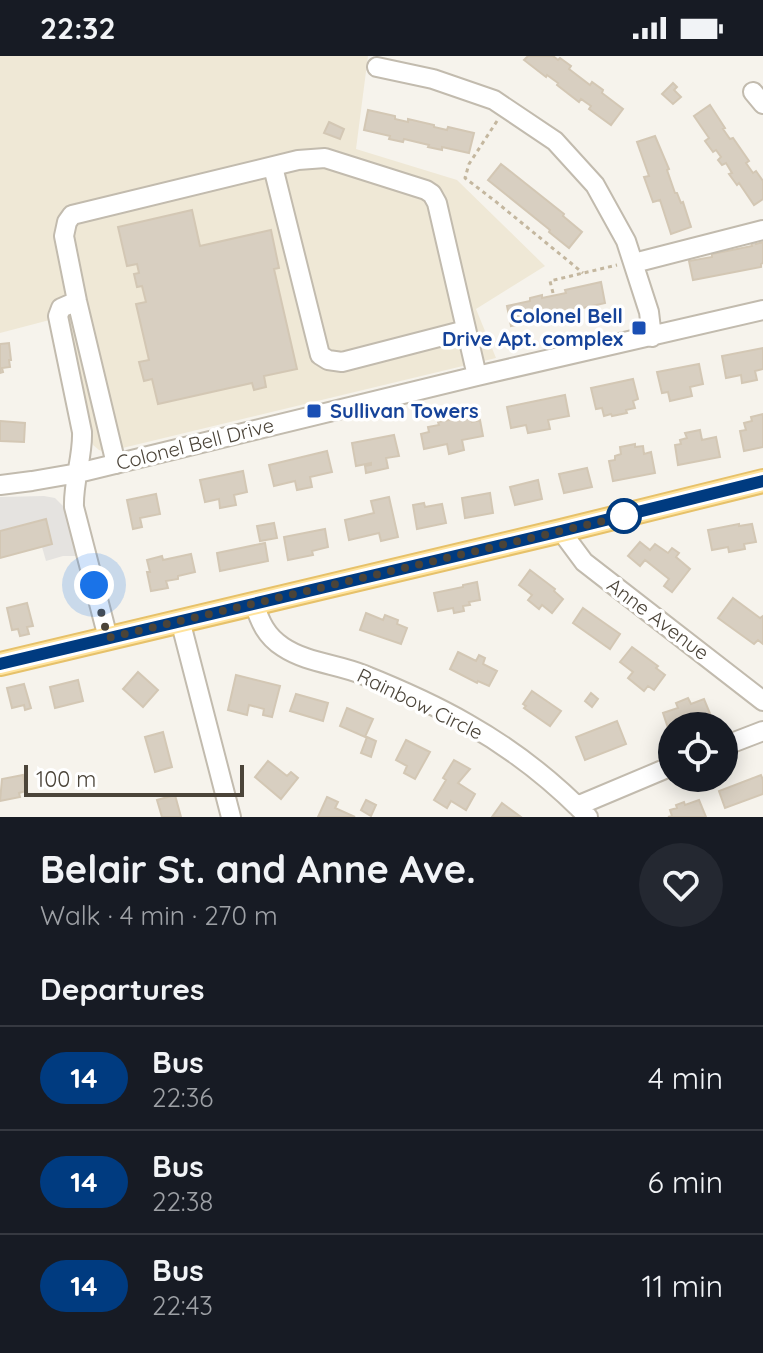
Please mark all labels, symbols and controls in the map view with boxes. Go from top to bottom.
text: 22:32 [40,9,116,47]
place label: Colonel Bell Drive Apt. complex [442,303,623,351]
marker: Colonel Bell Drive Apt. complex [630,319,648,337]
place label: Sullivan Towers [330,398,479,423]
marker: Sullivan Towers [305,402,323,420]
street label: Colonel Bell Drive [113,412,276,475]
unlabelled marker [607,499,641,533]
your location [74,565,114,605]
street label: Anne Avenue [602,572,714,665]
street label: Rainbow Circle [353,662,487,745]
map controls [658,712,738,792]
button: locate [658,712,738,792]
scale bar [24,761,244,797]
text: 100 m [36,765,96,793]
button: heart [639,843,723,927]
text: Belair St. and Anne Ave. [40,845,476,893]
text: Walk · 4 min · 270 m [40,899,278,932]
text: Departures [40,970,205,1008]
text: Bus [152,1043,204,1081]
text: 4 min [648,1059,723,1097]
text: 14 [70,1060,98,1095]
text: 22:36 [152,1081,213,1114]
text: Bus [152,1147,204,1185]
text: 6 min [648,1163,723,1201]
text: 14 [70,1164,98,1199]
text: 22:38 [152,1185,213,1218]
text: Bus [152,1251,204,1289]
text: 11 min [641,1267,723,1305]
text: 14 [70,1268,98,1303]
text: 22:43 [152,1289,213,1322]

